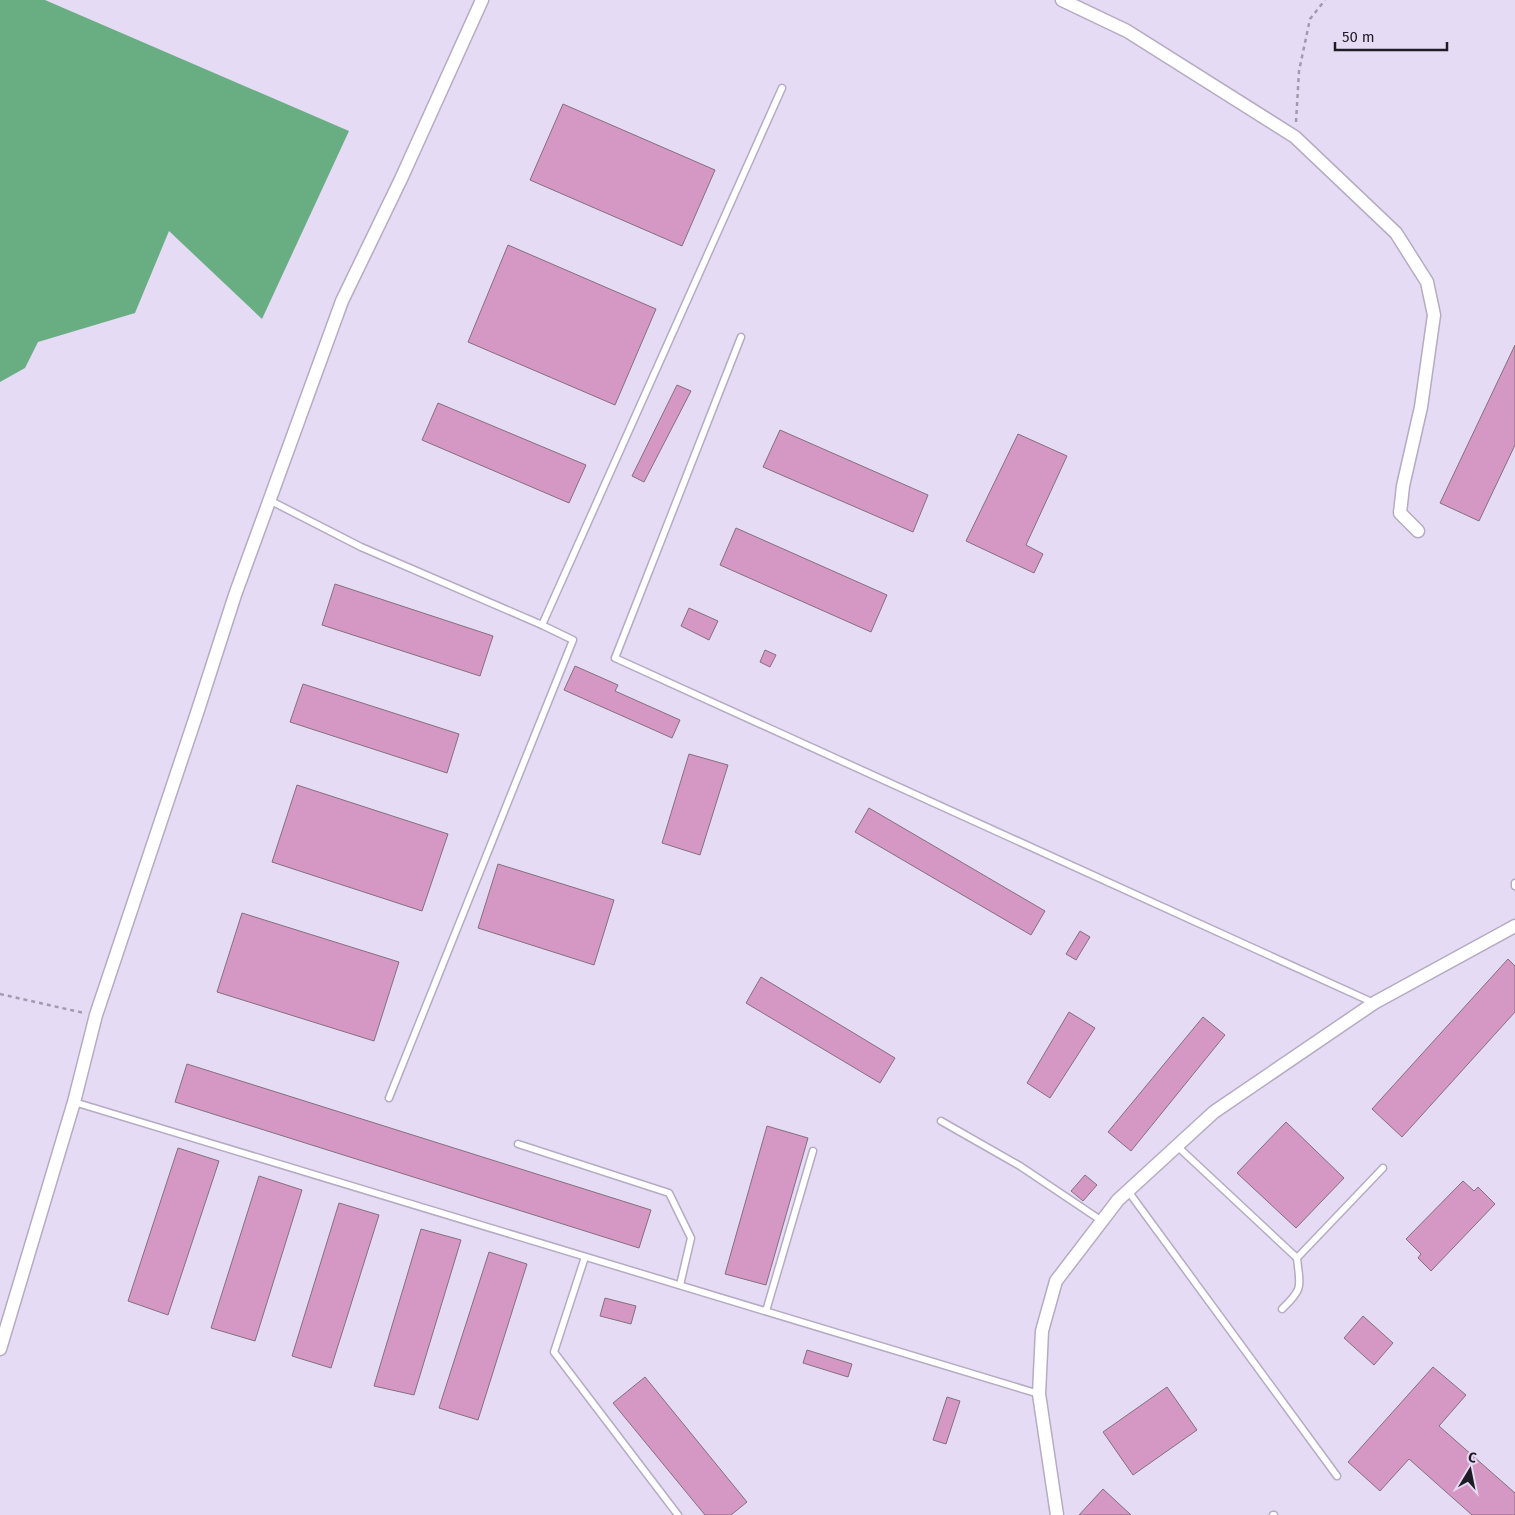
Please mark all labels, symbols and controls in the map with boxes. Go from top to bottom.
scale bar [1335,20,1448,52]
text: 50 m [1342,28,1375,46]
north arrow [1445,1445,1495,1495]
text: С [1467,1449,1478,1467]

